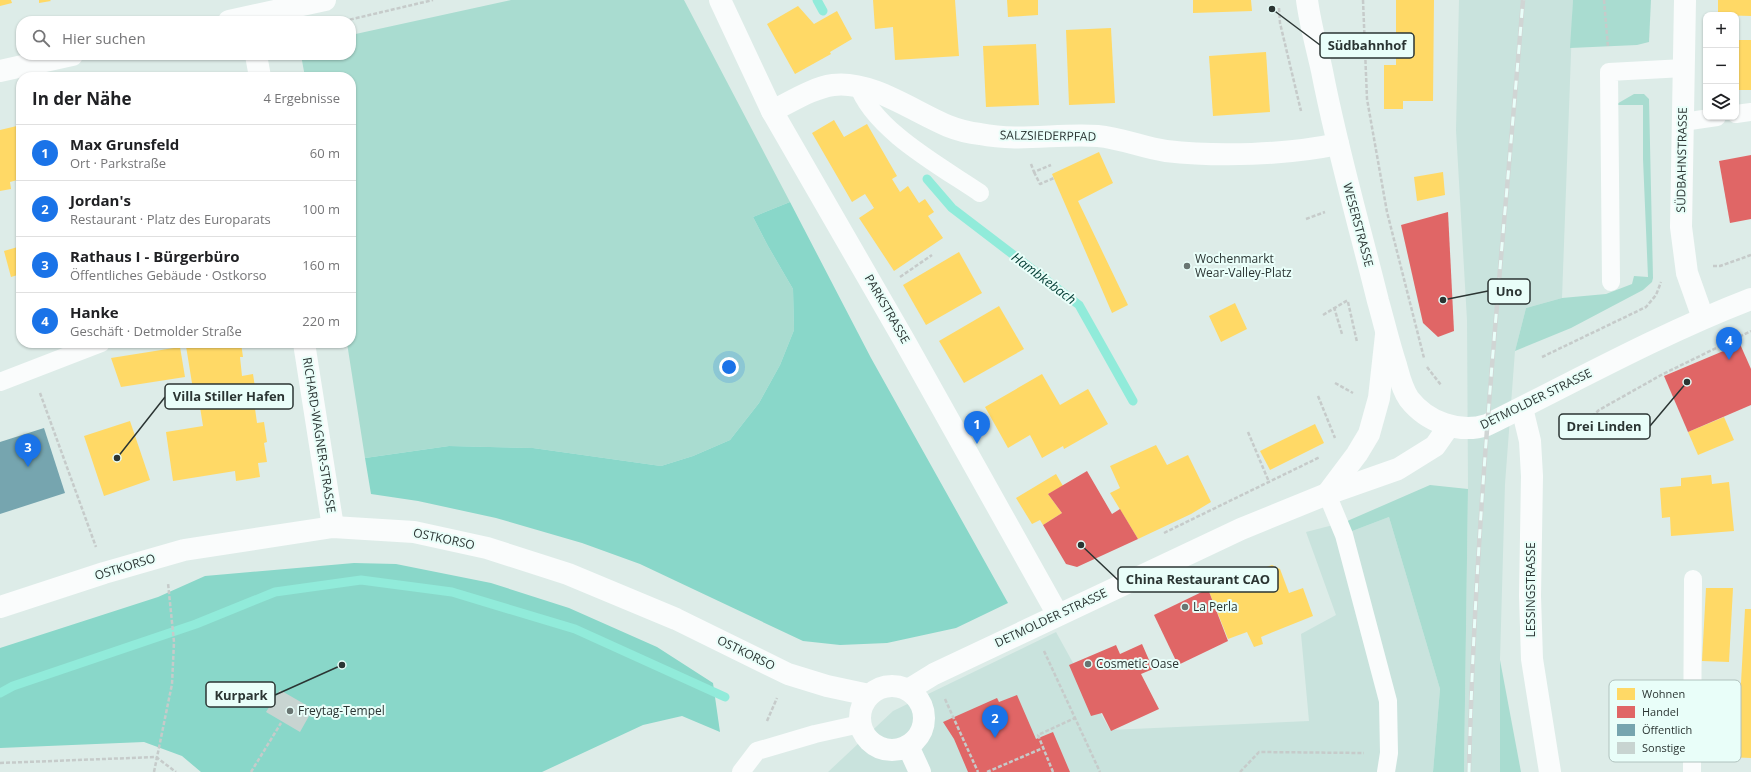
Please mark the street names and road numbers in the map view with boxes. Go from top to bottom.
street label: SÜDBAHNSTRASSE [1672,107,1691,213]
street label: SALZSIEDERPFAD [1000,126,1096,145]
street label: WESERSTRASSE [1339,181,1378,269]
street label: PARKSTRASSE [861,271,914,347]
street label: RICHARD-WAGNER-STRASSE [299,356,340,514]
street label: DETMOLDER STRASSE [1477,364,1594,433]
street label: OSTKORSO [412,524,476,553]
street label: LESSINGSTRASSE [1522,542,1539,638]
street label: OSTKORSO [92,549,157,584]
street label: DETMOLDER STRASSE [992,584,1110,651]
street label: OSTKORSO [714,631,778,674]

